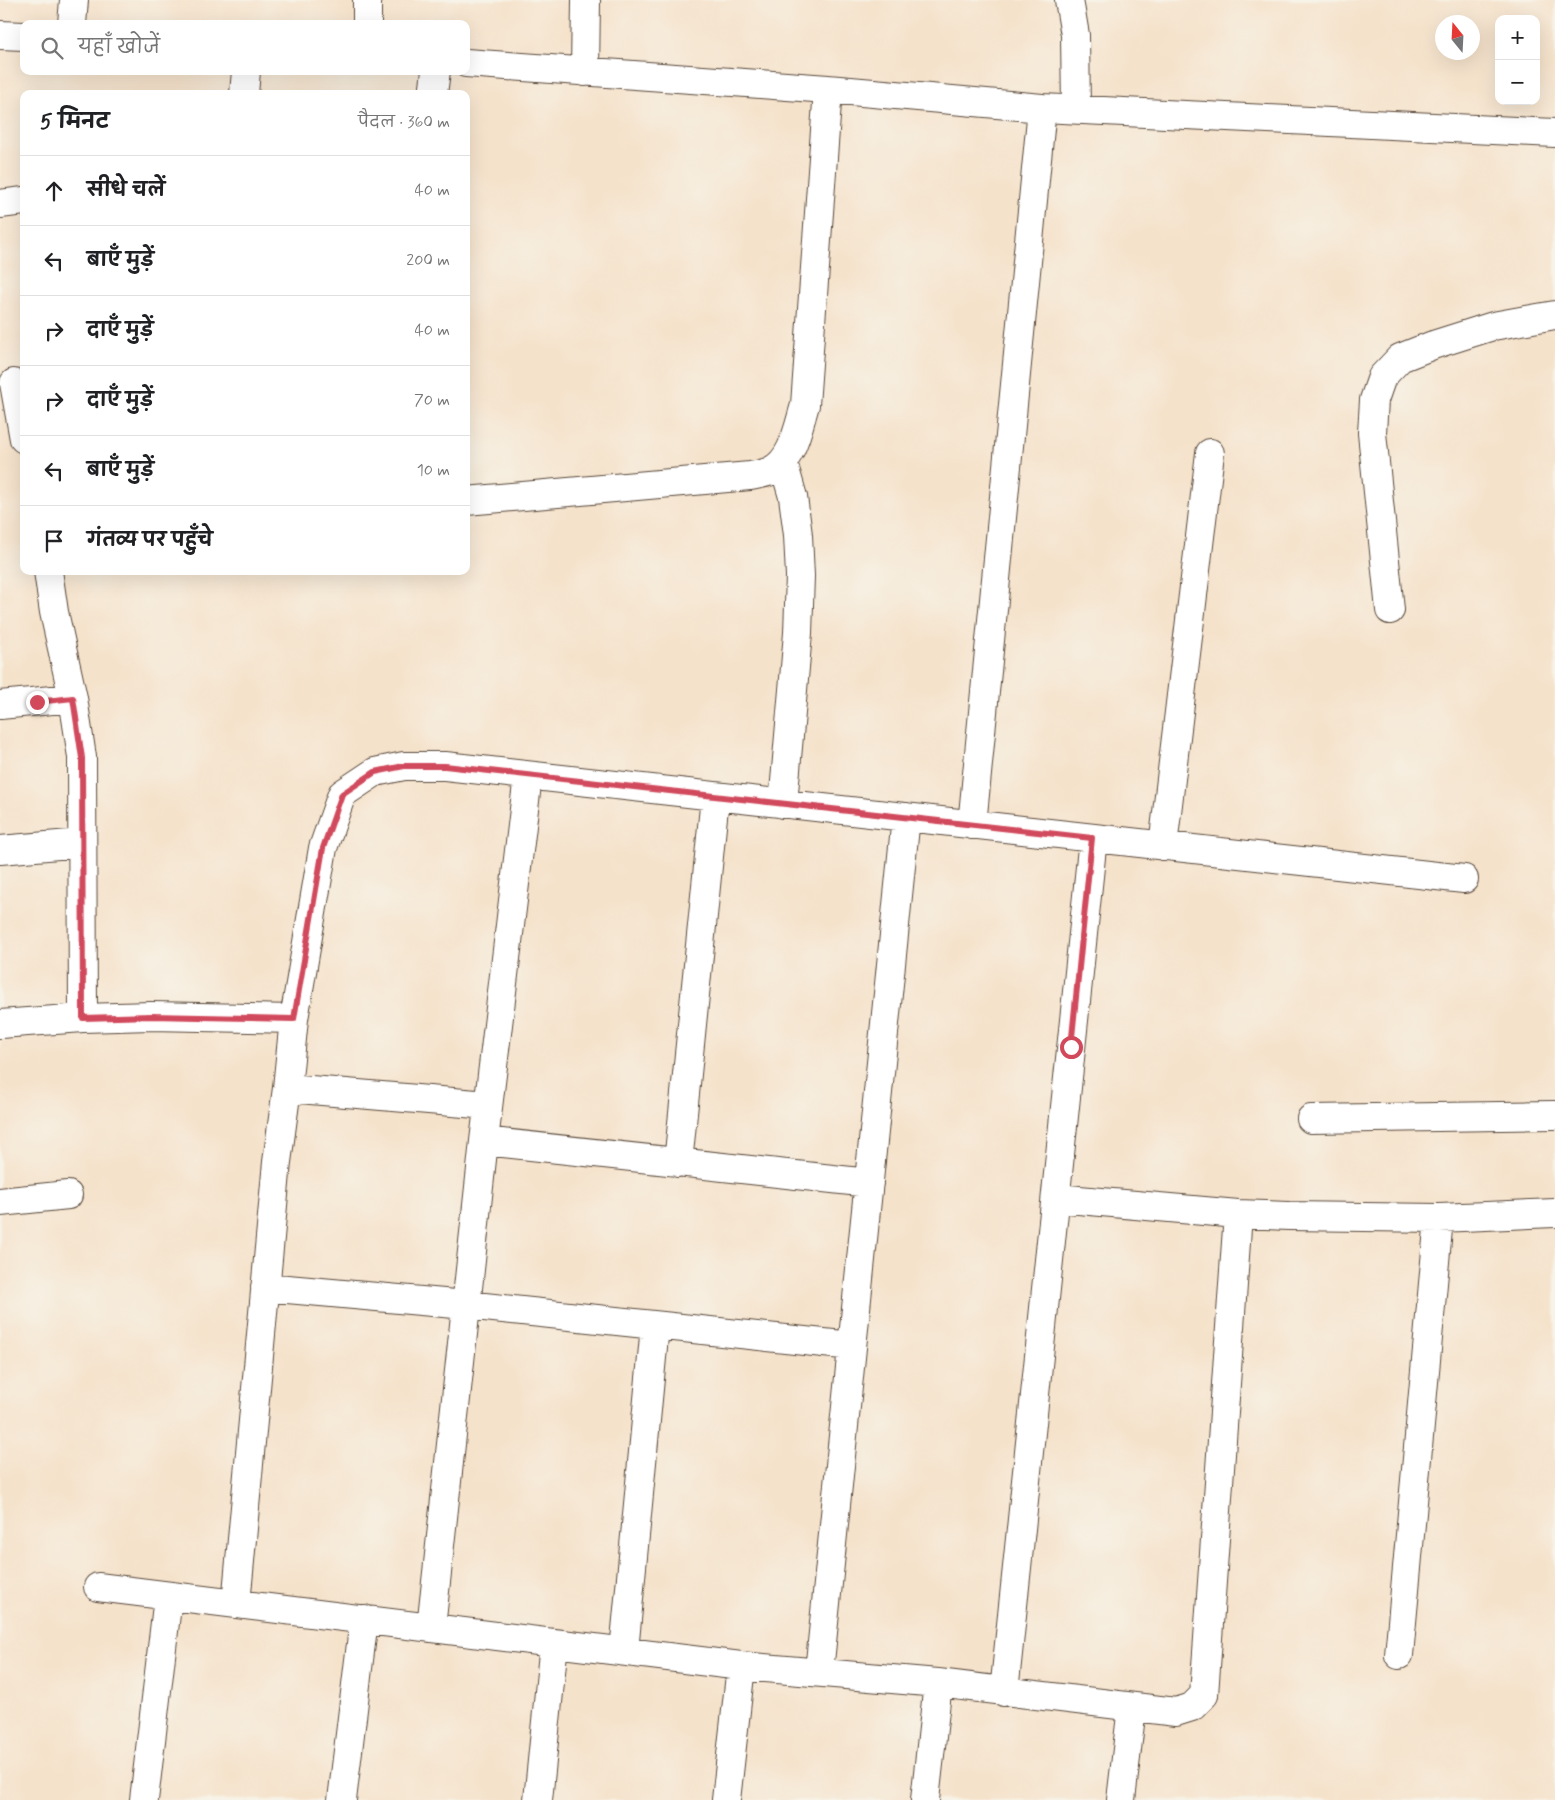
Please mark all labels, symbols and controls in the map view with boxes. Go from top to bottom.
north arrow [1435,15,1480,60]
map controls [1495,15,1540,105]
button: + [1495,15,1540,60]
search box [20,20,470,75]
icon: search [38,34,66,62]
text: यहाँ खोजें [78,35,160,60]
button: − [1495,60,1540,105]
text: 5 मिनट [40,108,109,136]
text: पैदल · 360 m [358,112,450,133]
icon: ahead [40,177,68,205]
text: सीधे चलें [87,178,165,203]
text: 40 m [414,180,450,201]
icon: left [40,247,68,275]
text: बाएँ मुड़ें [87,248,154,273]
text: 200 m [406,250,450,271]
icon: right [40,317,68,345]
text: दाएँ मुड़ें [87,318,153,343]
text: 40 m [414,320,450,341]
icon: right [40,387,68,415]
text: दाएँ मुड़ें [87,388,153,413]
text: 70 m [414,390,450,411]
icon: left [40,457,68,485]
text: बाएँ मुड़ें [87,458,154,483]
text: 10 m [417,460,450,481]
icon: arrive [40,527,68,555]
text: गंतव्य पर पहुँचे [87,528,213,553]
route end [26,691,49,714]
route start [1060,1036,1083,1059]

